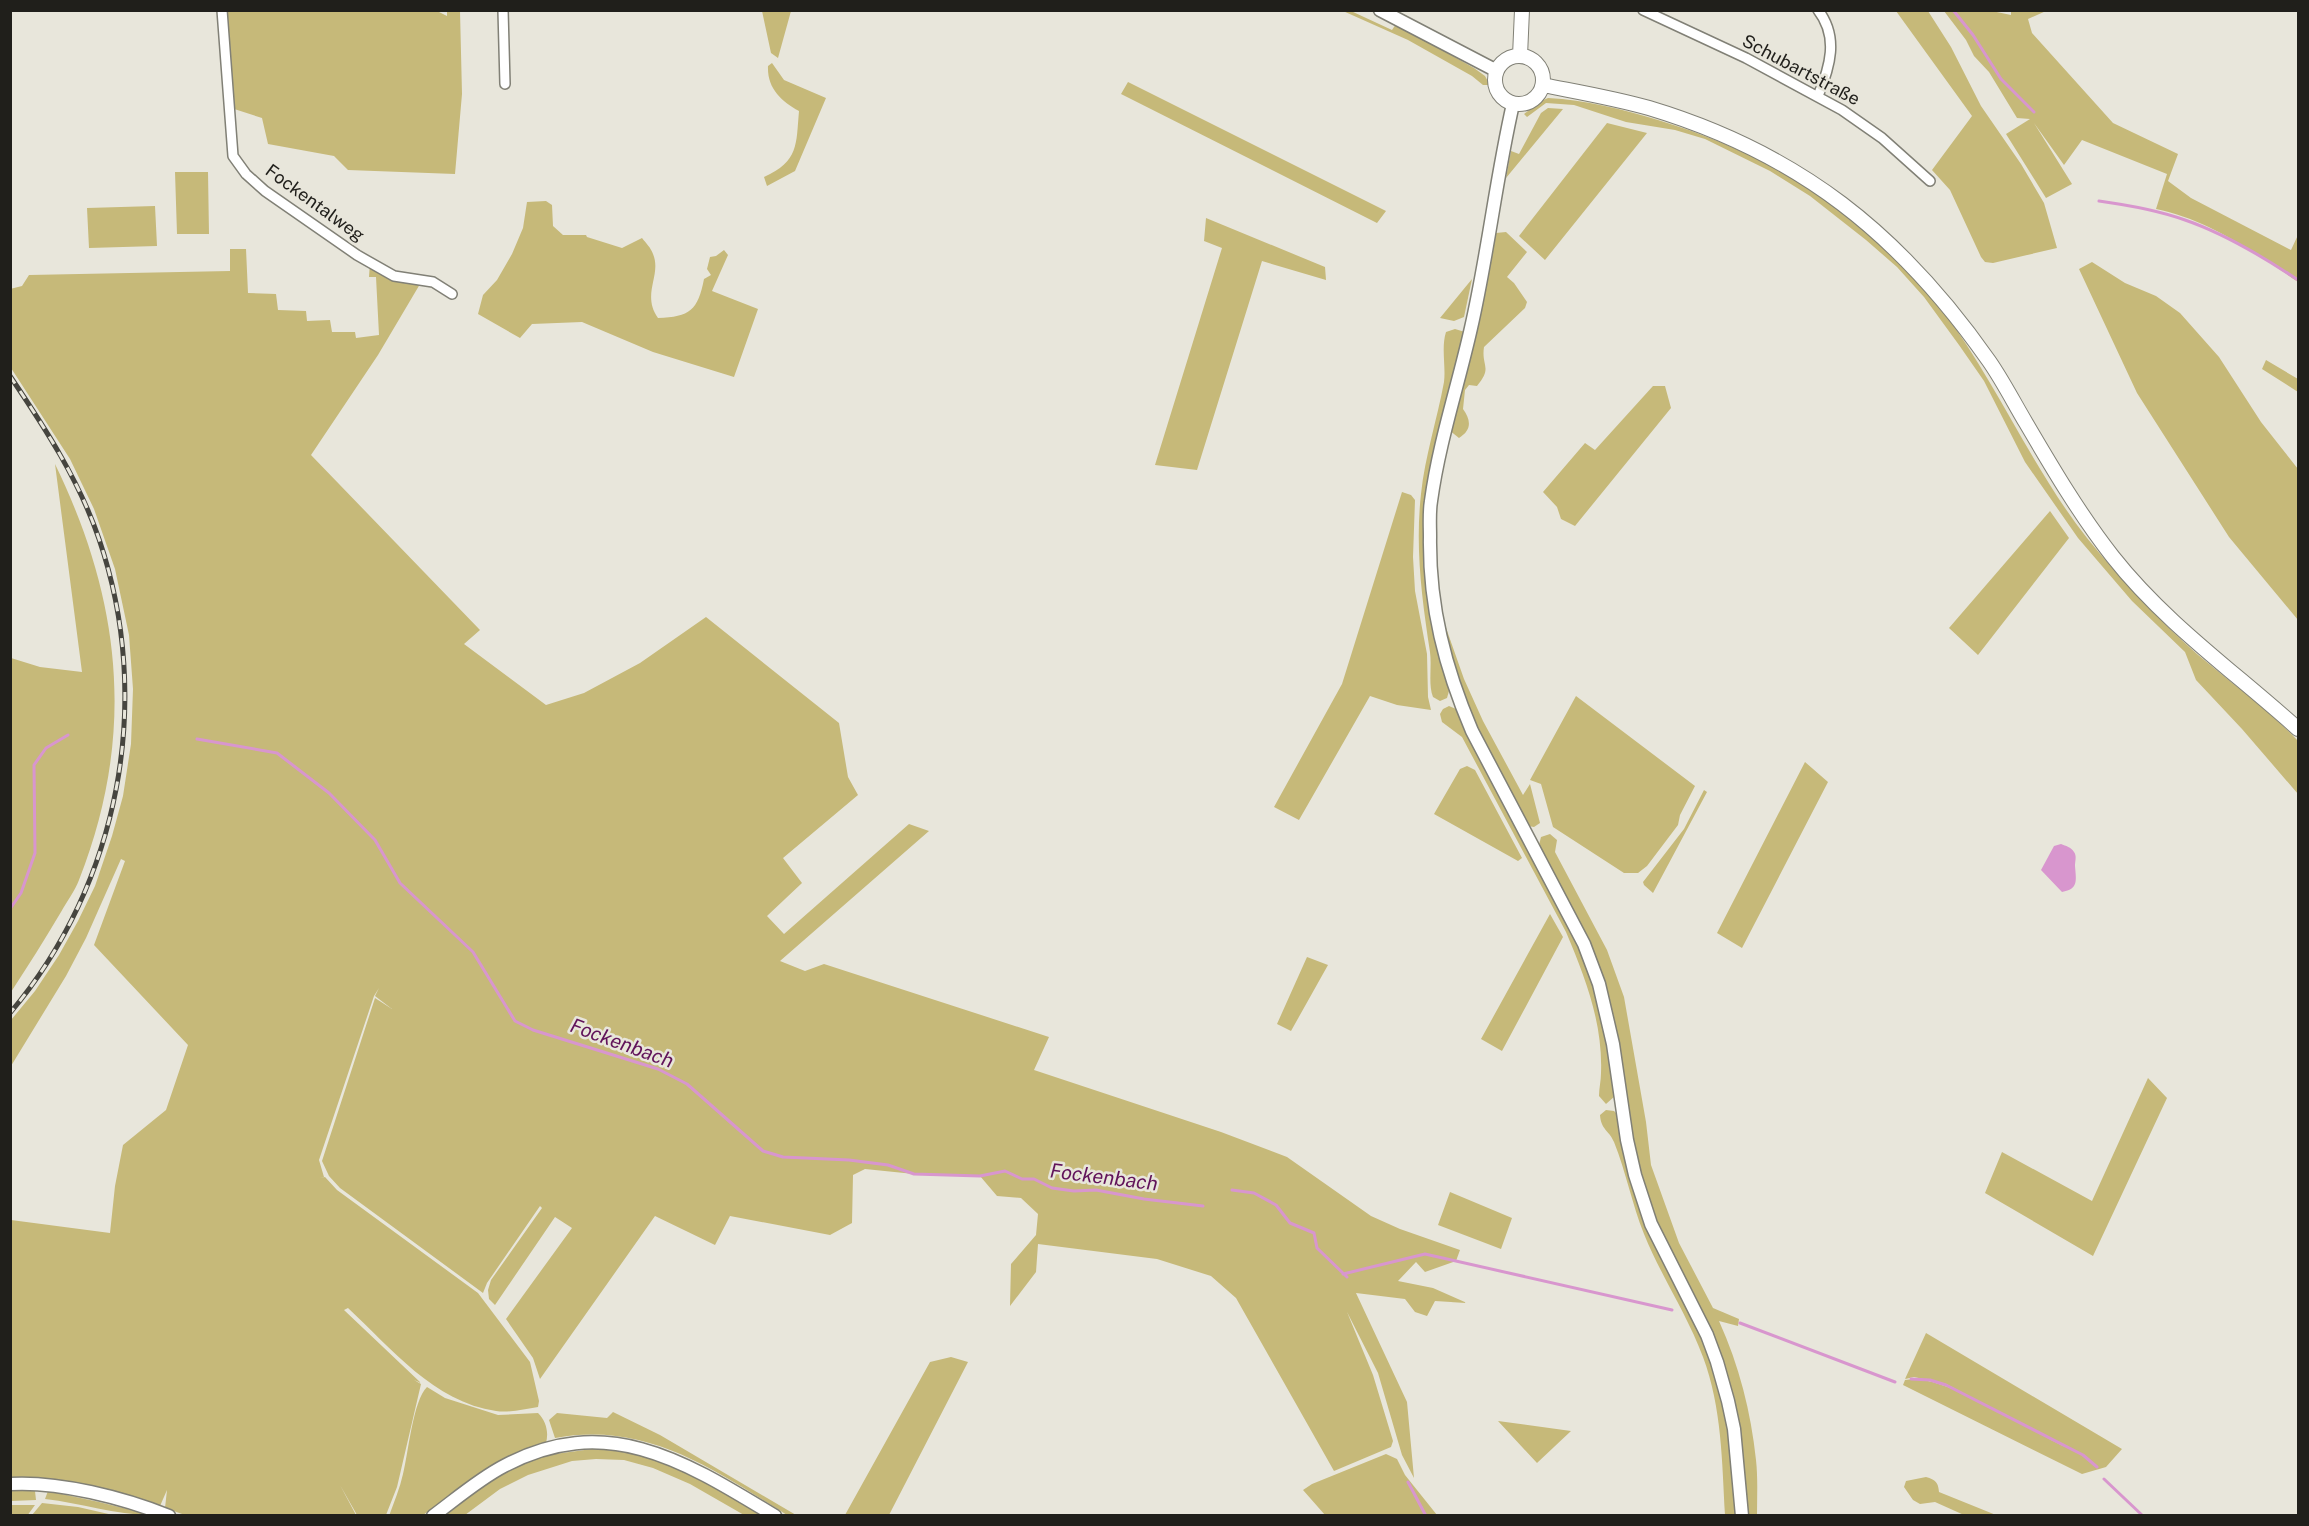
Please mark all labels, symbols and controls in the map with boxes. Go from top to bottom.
street label: Schubartstraße [1739,30,1864,109]
street label: Fockentalweg [262,160,369,246]
water label: Fockenbach [567,1013,677,1073]
water label: Fockenbach [1049,1158,1159,1196]

